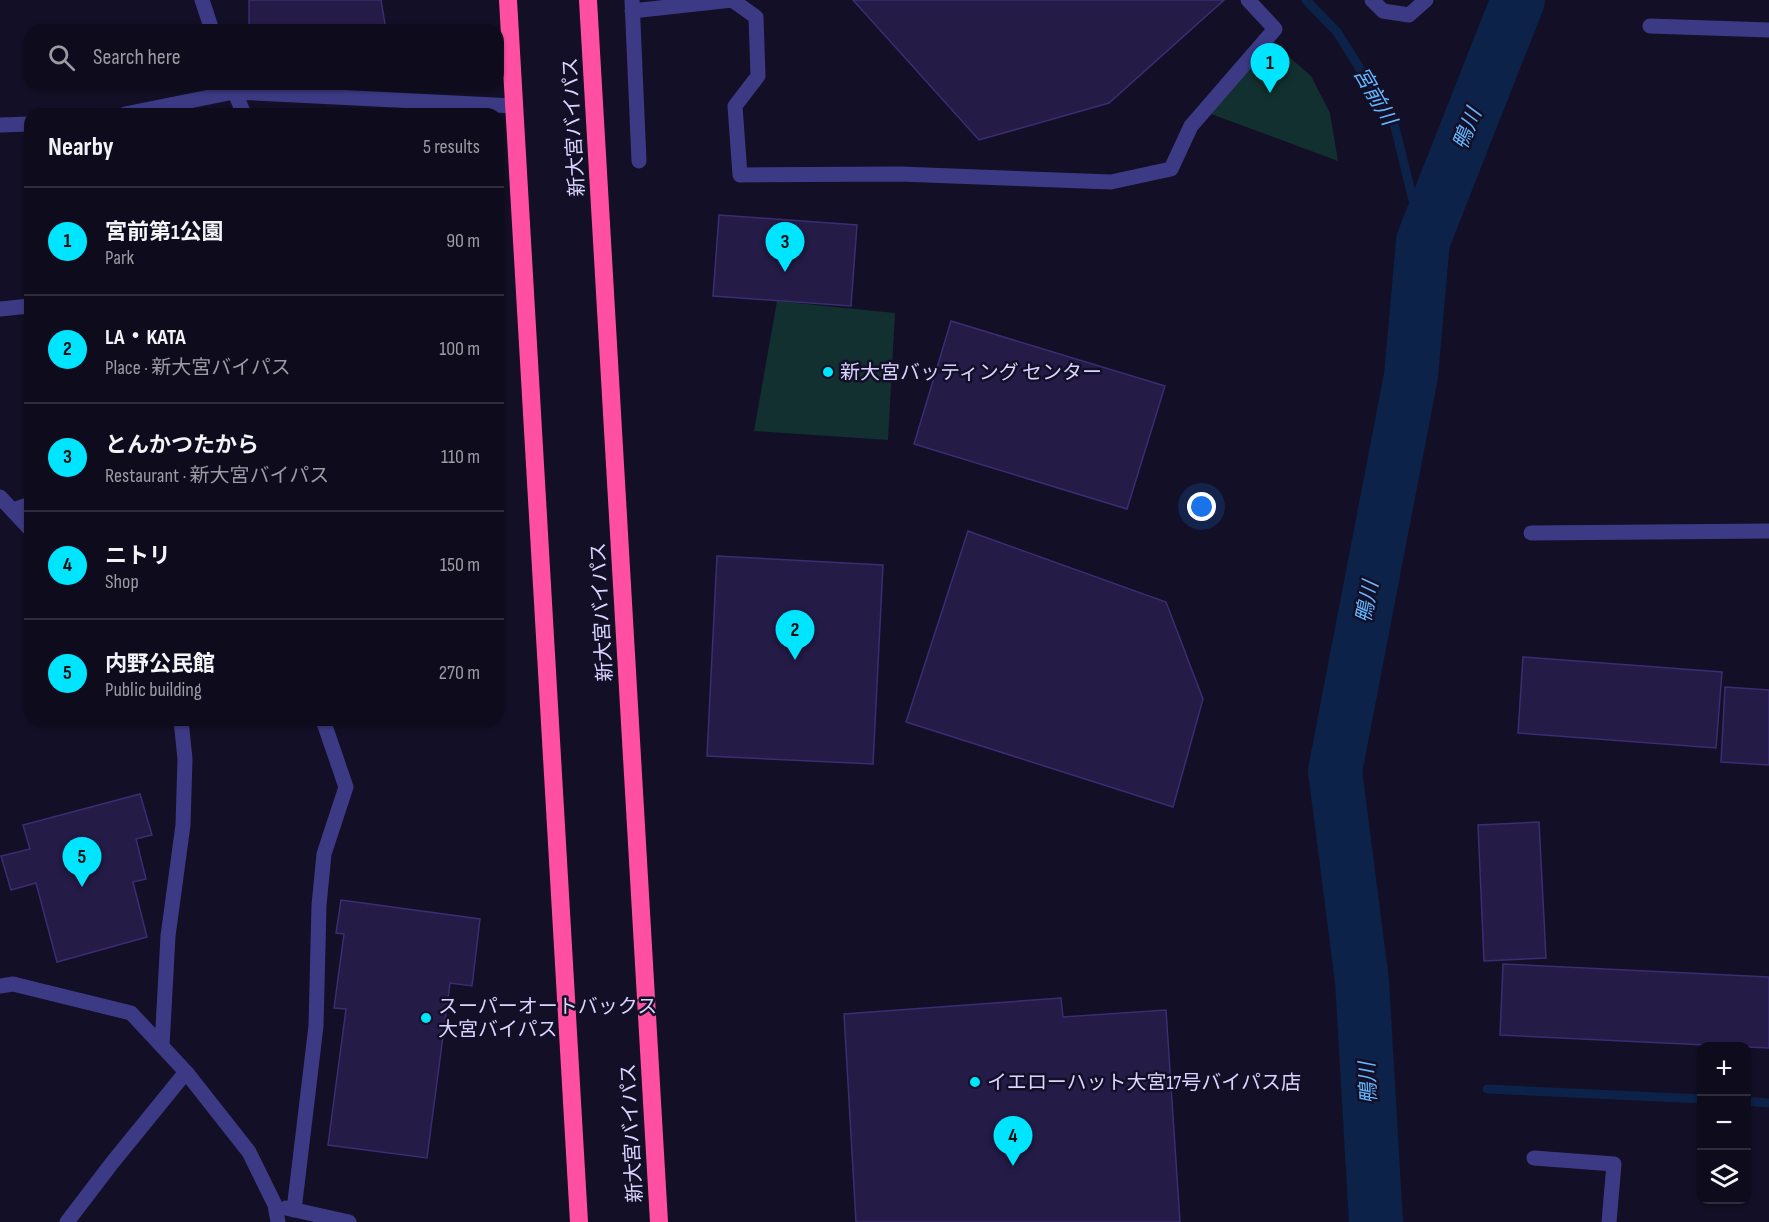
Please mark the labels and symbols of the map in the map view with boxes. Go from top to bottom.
pin: 1 [1250,44,1290,93]
street label: 新大宮バイパス [558,57,590,197]
water label: 宮前川 [1348,63,1402,132]
water label: 鴨川 [1448,103,1488,153]
pin: 3 [766,222,804,272]
place label: 新大宮バッティング センター [840,361,1102,385]
marker: 新大宮バッティング センター [821,365,835,379]
your location [1187,492,1216,521]
street label: 新大宮バイパス [586,542,618,682]
water label: 鴨川 [1351,577,1384,625]
pin: 2 [776,610,814,660]
pin: 5 [62,838,101,887]
place label: スーパーオートバックス 大宮バイパス [438,995,657,1042]
marker: スーパーオートバックス 大宮バイパス [419,1011,433,1025]
water label: 鴨川 [1355,1059,1382,1105]
street label: 新大宮バイパス [616,1063,648,1203]
place label: イエローハット大宮17号バイパス店 [987,1071,1301,1095]
marker: イエローハット大宮17号バイパス店 [968,1075,982,1089]
pin: 4 [994,1116,1032,1166]

